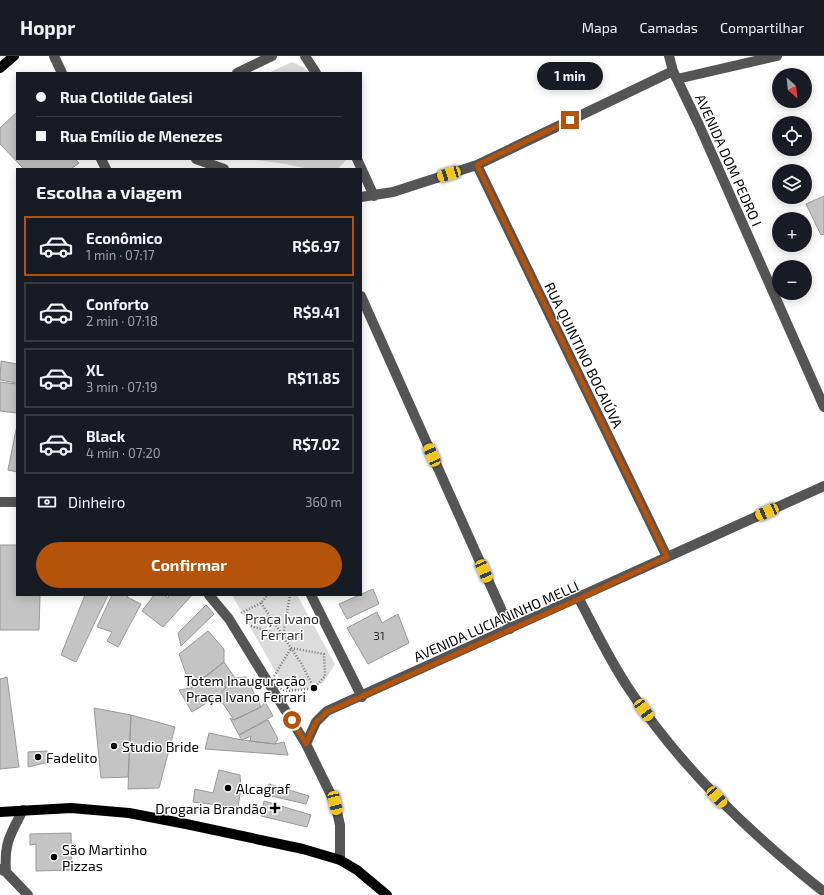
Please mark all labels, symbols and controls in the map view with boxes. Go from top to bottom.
text: Hoppr [20,16,75,39]
text: Mapa [582,19,618,36]
text: Camadas [640,19,698,36]
text: Compartilhar [720,19,804,36]
callout: 1 min [537,62,603,90]
text: 1 min [554,68,586,84]
north arrow [772,68,812,108]
map controls [772,68,812,300]
text: Rua Clotilde Galesi [60,88,193,106]
street label: AVENIDA DOM PEDRO I [692,91,766,229]
route end [561,111,579,129]
button: locate [772,116,812,156]
text: Rua Emílio de Menezes [60,127,222,145]
button: layers [772,164,812,204]
car [436,165,462,183]
text: Escolha a viagem [36,181,182,203]
button: + [772,212,812,252]
icon: car [38,228,74,264]
text: Econômico [86,229,163,247]
text: R$6.97 [292,237,340,255]
text: 1 min · 07:17 [86,247,155,263]
button: − [772,260,812,300]
street label: RUA QUINTINO BOCAIÚVA [541,279,627,431]
icon: car [38,294,74,330]
text: Conforto [86,295,149,313]
text: R$9.41 [293,303,340,321]
text: 2 min · 07:18 [86,313,158,329]
icon: car [38,360,74,396]
text: XL [86,361,104,379]
text: R$11.85 [287,369,340,387]
text: 3 min · 07:19 [86,379,157,395]
icon: car [38,426,74,462]
text: Black [86,427,125,445]
text: R$7.02 [292,435,340,453]
car [422,442,442,468]
text: 4 min · 07:20 [86,445,161,461]
icon: cash [36,491,58,513]
text: Dinheiro [68,493,125,511]
text: 360 m [305,494,342,510]
car [754,502,780,522]
button: Confirmar [36,542,342,588]
car [474,558,494,584]
street label: AVENIDA LUCIANINHO MELLI [411,577,581,665]
park label: Praça Ivano Ferrari [245,610,319,643]
house number: 31 [373,628,385,642]
place label: Totem Inauguração Praça Ivano Ferrari [184,672,306,706]
marker: Totem Inauguração Praça Ivano Ferrari [309,683,319,693]
car [632,697,656,723]
route start [283,711,301,729]
place label: Studio Bride [122,738,199,755]
marker: Studio Bride [109,741,119,751]
place label: Fadelito [46,749,97,766]
marker: Fadelito [33,752,43,762]
place label: Alcagraf [236,780,291,797]
marker: Alcagraf [223,783,233,793]
car [705,784,729,810]
car [326,790,344,816]
place label: Drogaria Brandão [155,800,267,817]
marker: Drogaria Brandão [270,803,280,813]
place label: São Martinho Pizzas [62,841,147,874]
marker: São Martinho Pizzas [49,852,59,862]

